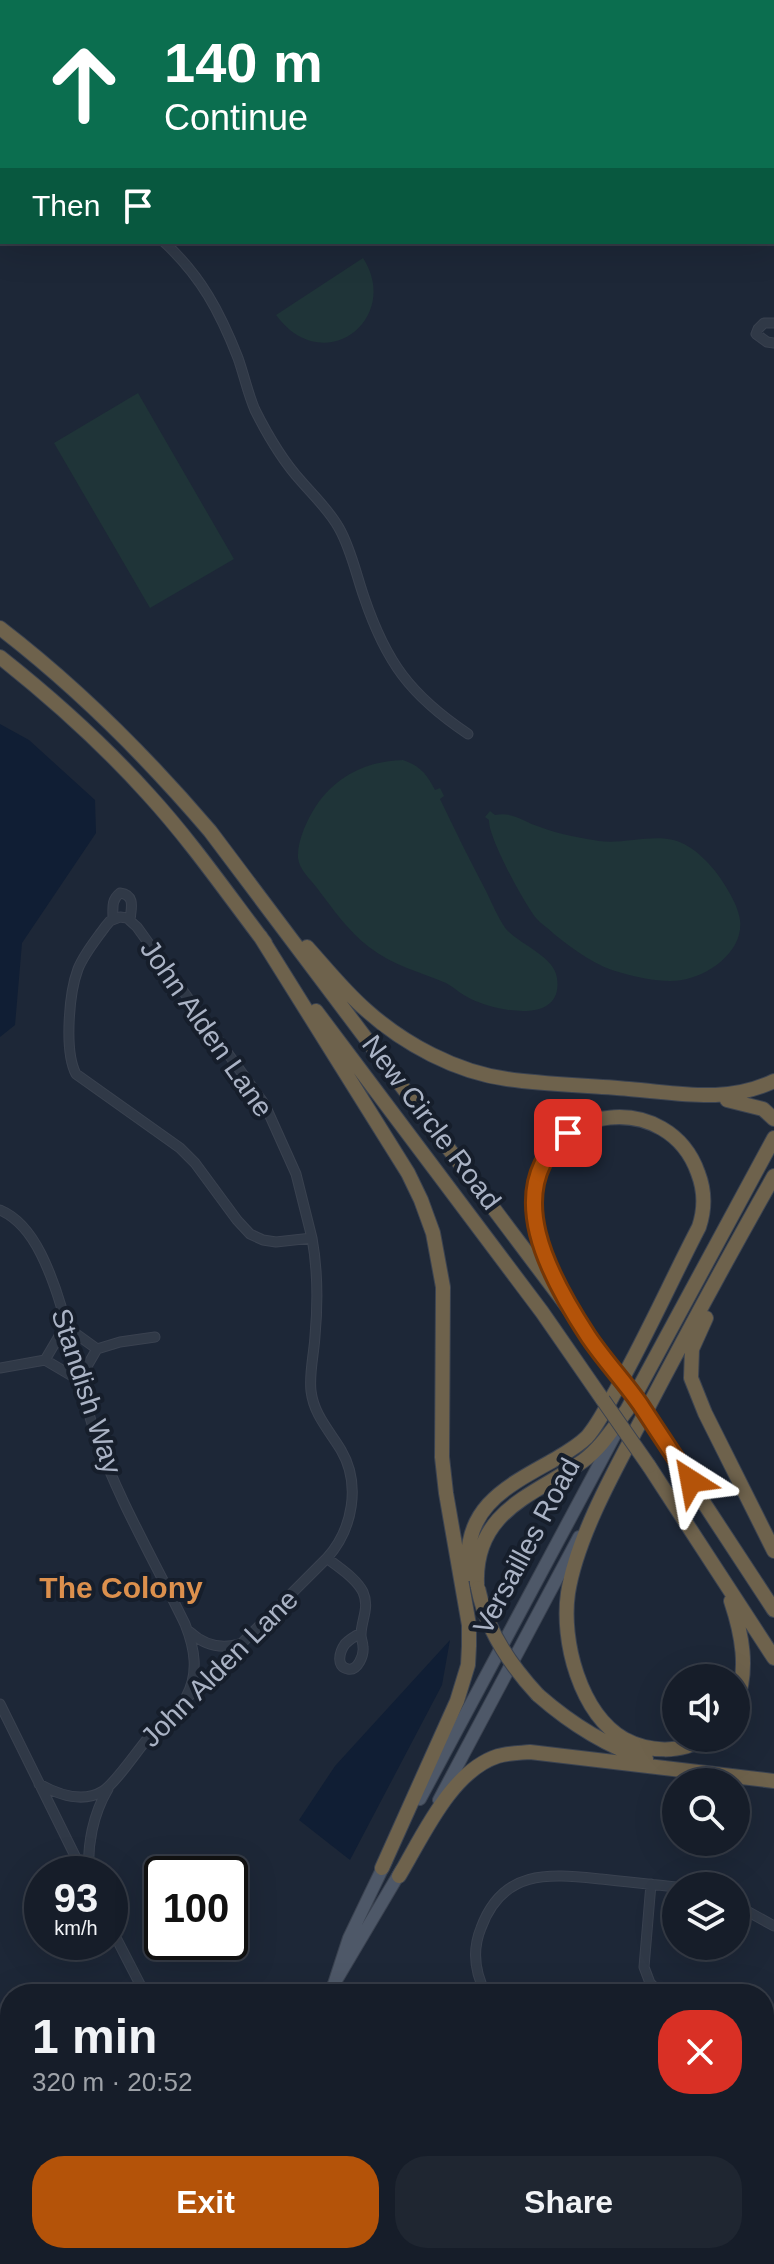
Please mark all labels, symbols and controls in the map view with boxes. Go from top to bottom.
text: 140 m [164,31,323,94]
icon: ahead [32,32,136,136]
text: Continue [164,97,308,138]
icon: arrive [116,184,160,228]
text: Then [32,189,100,222]
street label: John Alden Lane [134,934,279,1123]
street label: New Circle Road [356,1029,507,1216]
pin [534,1099,602,1167]
icon: arrive [546,1111,590,1155]
street label: Standish Way [45,1305,128,1478]
position arrow [649,1439,733,1523]
street label: Versailles Road [467,1453,586,1639]
district label: The Colony [39,1571,203,1604]
street label: John Alden Lane [135,1584,304,1753]
map controls [662,1664,750,1960]
button: sound [662,1664,750,1752]
button: search [662,1768,750,1856]
speed limit sign: 100 [144,1856,248,1960]
button: layers [662,1872,750,1960]
text: 93 [54,1876,98,1920]
text: km/h [54,1917,98,1939]
text: 1 min [32,2010,157,2063]
button: close [658,2010,742,2094]
text: 320 m · 20:52 [32,2067,192,2097]
button: Exit [32,2156,379,2248]
button: Share [395,2156,742,2248]

